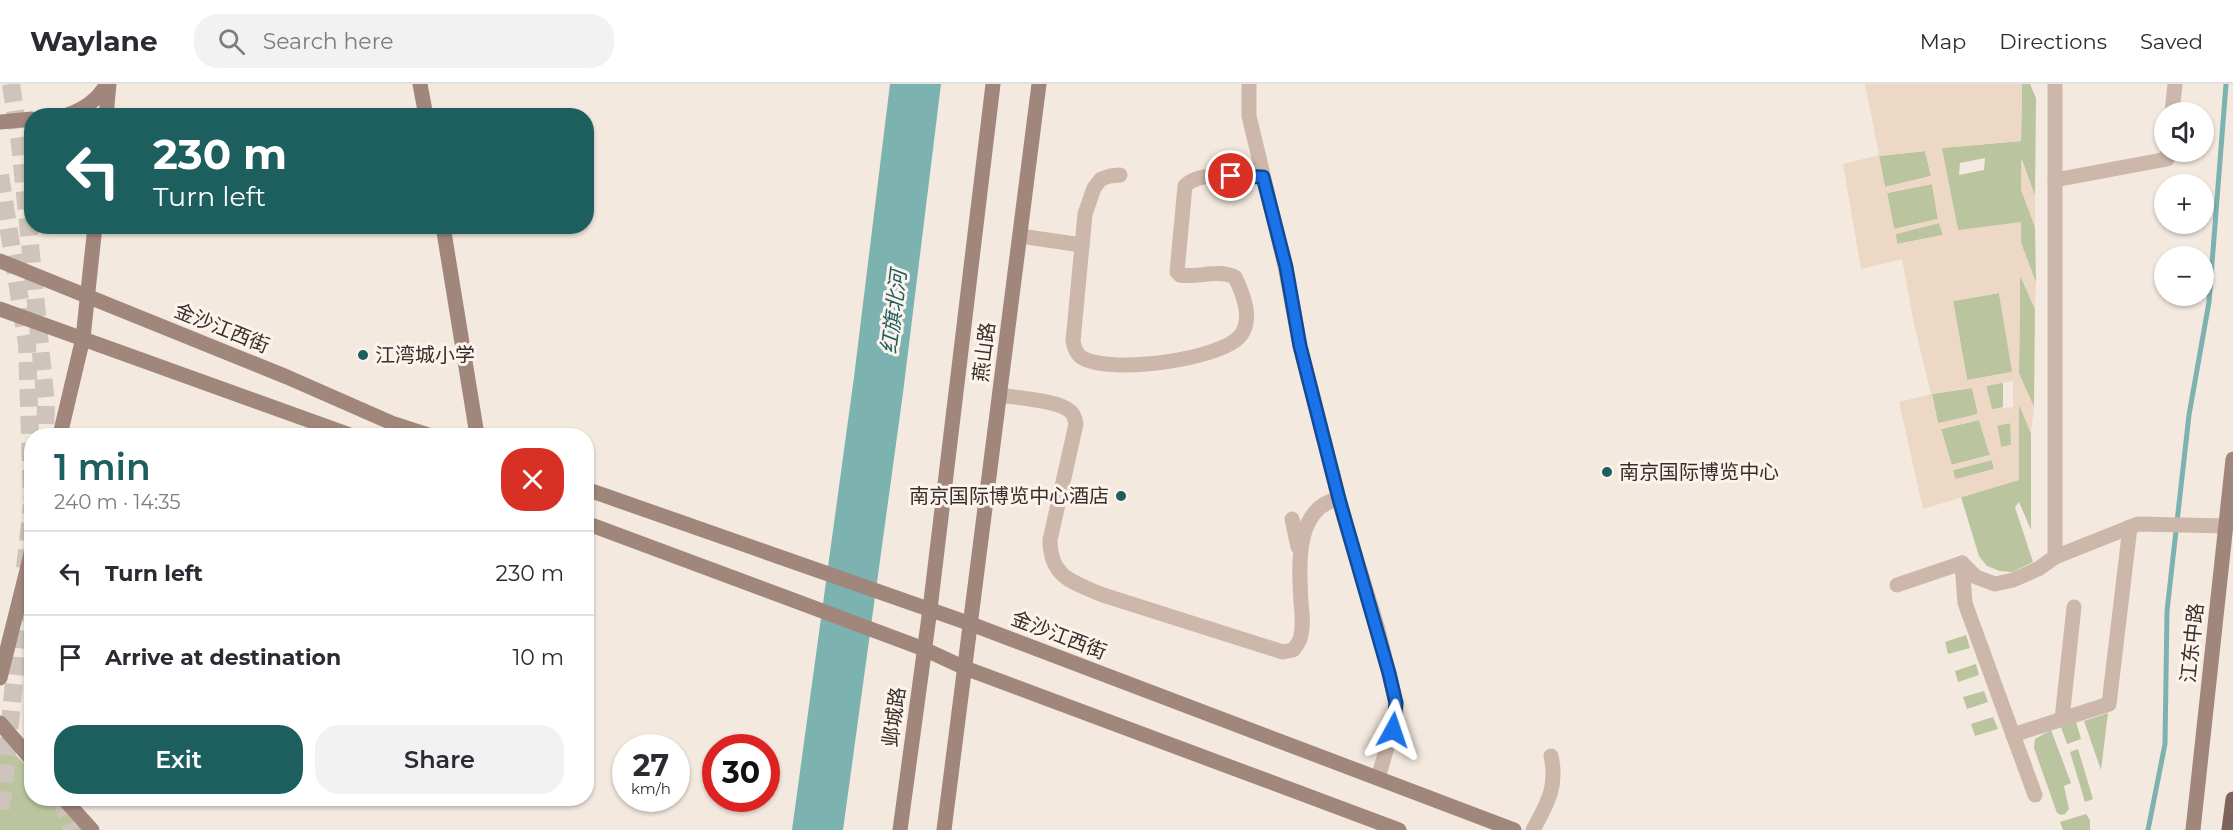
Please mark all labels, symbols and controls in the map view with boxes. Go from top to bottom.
search box [194,14,614,68]
text: Waylane [30,24,158,58]
icon: search [215,25,248,58]
text: Search here [263,28,393,55]
text: Map [1920,29,1966,54]
text: Directions [1999,29,2107,54]
text: Saved [2140,29,2203,54]
map controls [2154,102,2214,306]
button: sound [2154,102,2214,162]
text: 230 m [153,128,287,180]
icon: left [54,132,132,210]
pin [1205,150,1256,201]
icon: arrive [1214,159,1247,192]
button: + [2154,174,2214,234]
text: Turn left [153,180,266,213]
button: − [2154,246,2214,306]
water label: 红旗北河 [876,265,912,355]
street label: 金沙江西街 [171,298,273,358]
street label: 燕山路 [968,321,1000,383]
place label: 江湾城小学 [375,343,475,367]
marker: 江湾城小学 [356,348,370,362]
text: 1 min [54,445,151,489]
button: close [501,448,564,511]
place label: 南京国际博览中心 [1619,460,1779,484]
marker: 南京国际博览中心 [1600,465,1614,479]
place label: 南京国际博览中心酒店 [909,484,1109,508]
marker: 南京国际博览中心酒店 [1114,489,1128,503]
text: 240 m · 14:35 [54,490,181,514]
icon: left [54,557,87,590]
text: Turn left [105,560,203,587]
text: 230 m [495,560,564,587]
street label: 江东中路 [2176,602,2208,684]
street label: 金沙江西街 [1008,606,1110,664]
icon: arrive [54,641,87,674]
text: Arrive at destination [105,644,341,671]
text: 10 m [512,644,564,671]
street label: 邺城路 [878,686,910,748]
position arrow [1361,698,1425,762]
button: Exit [54,725,303,794]
button: Share [315,725,564,794]
speed limit sign: 30 [702,734,780,812]
text: 27 [633,747,669,784]
text: km/h [631,779,671,798]

